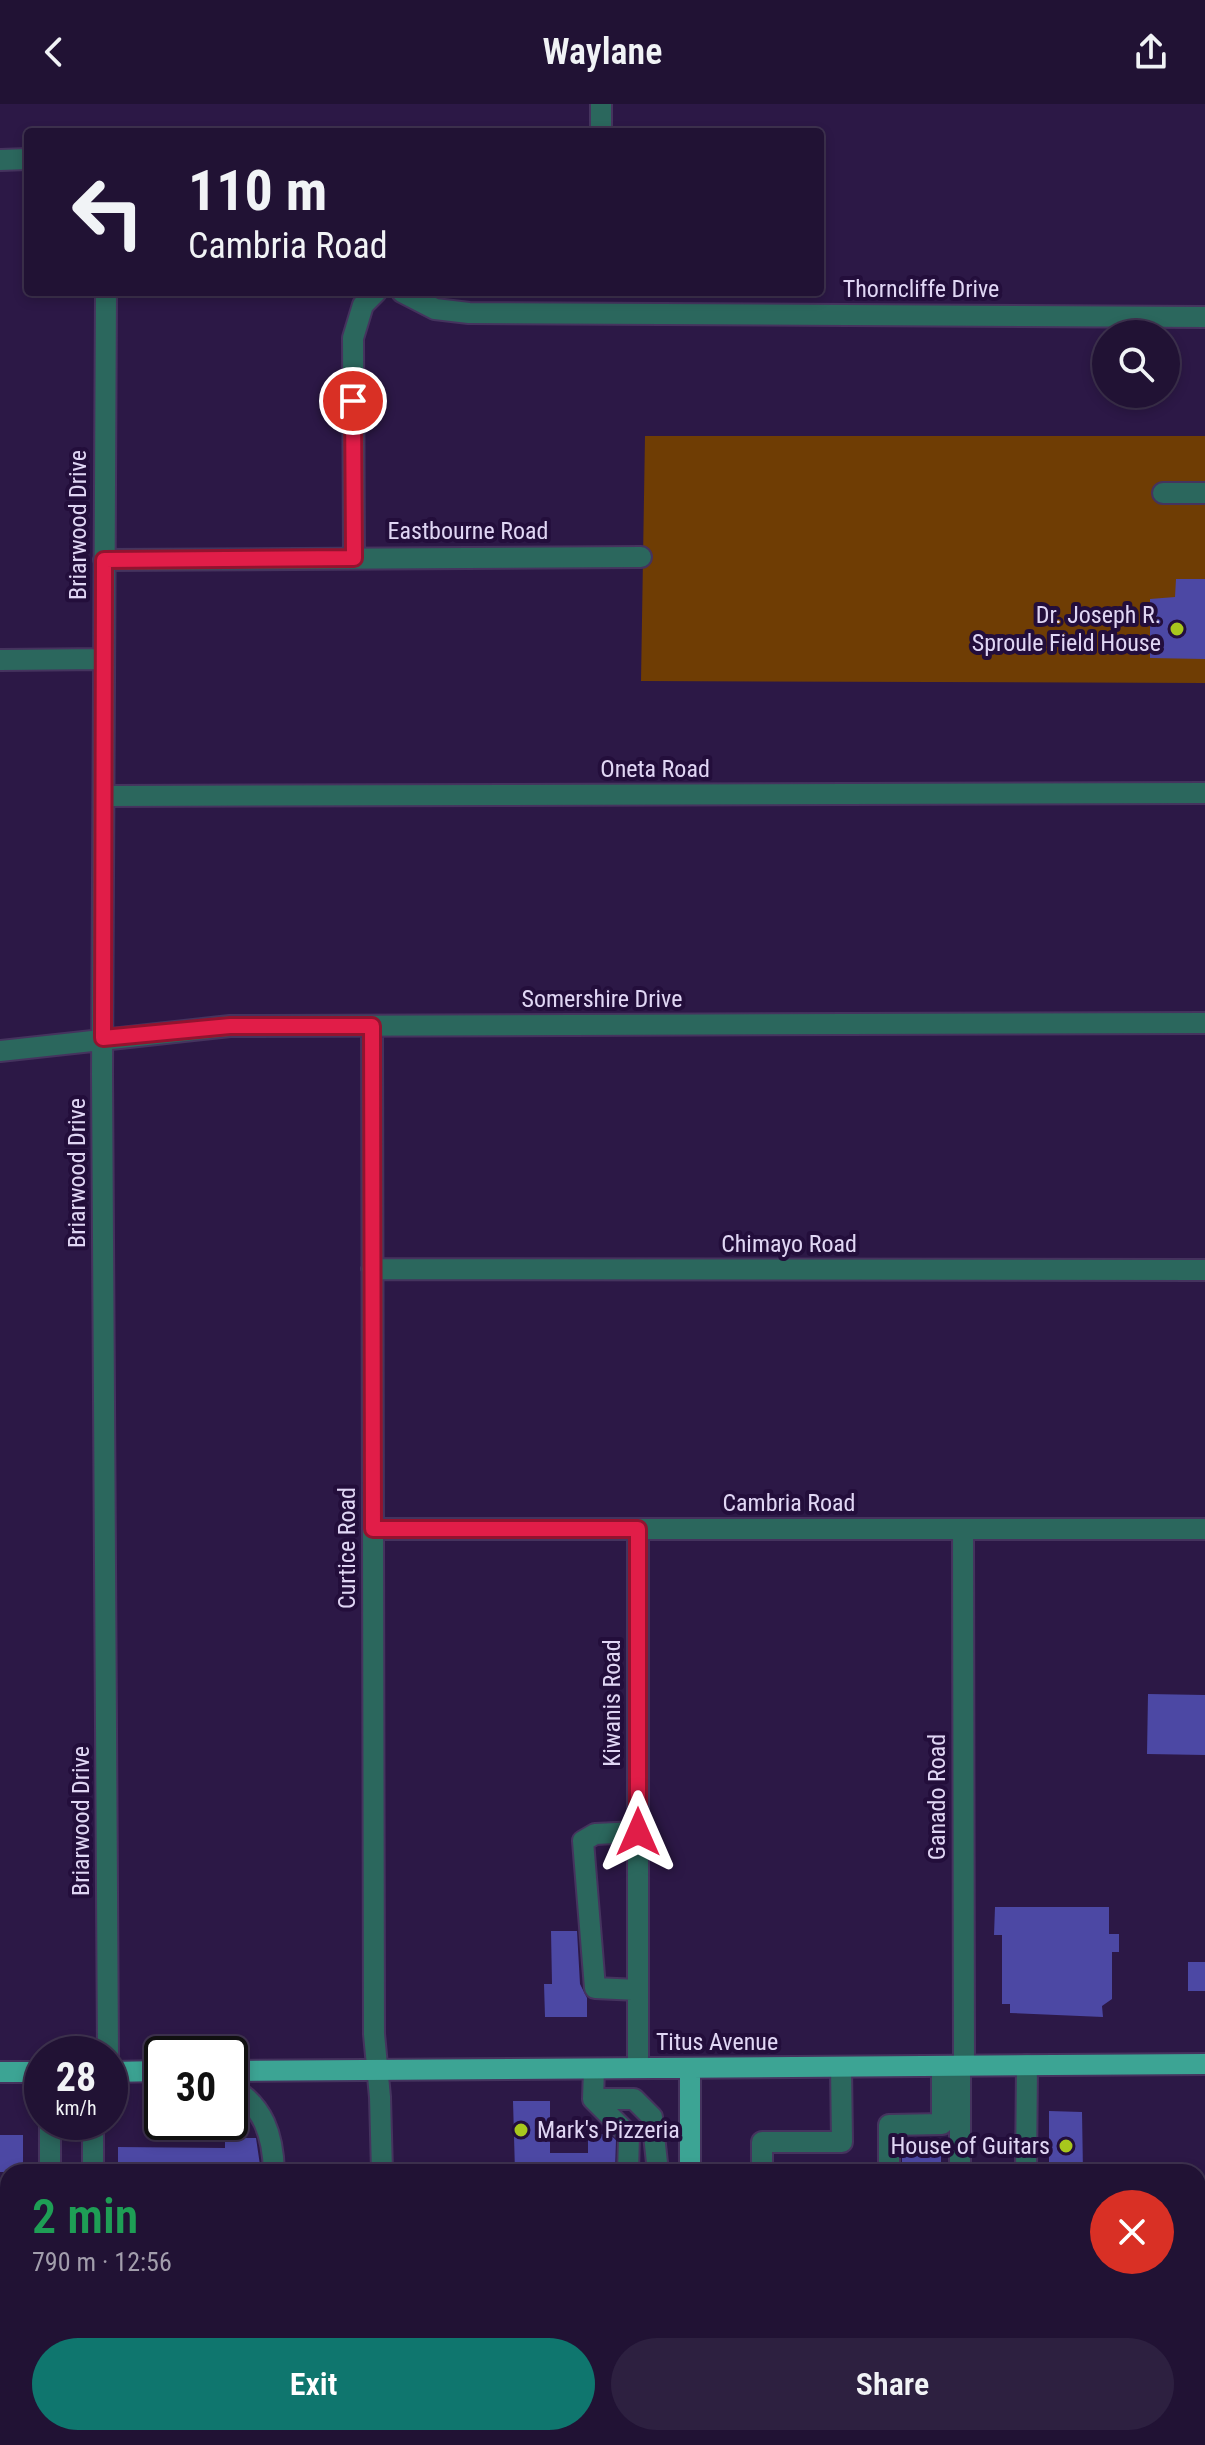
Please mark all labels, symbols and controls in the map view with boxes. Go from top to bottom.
icon: back [32,30,76,74]
icon: share [1129,30,1173,74]
text: Waylane [543,31,662,73]
text: 110 m [188,158,327,224]
icon: left [56,160,160,264]
text: Cambria Road [188,225,388,267]
street label: Thorncliffe Drive [843,275,999,303]
map controls [1092,320,1180,408]
button: search [1092,320,1180,408]
pin [319,367,387,435]
icon: arrive [331,379,375,423]
street label: Briarwood Drive [64,450,92,600]
street label: Eastbourne Road [388,517,548,545]
place label: Dr. Joseph R. Sproule Field House [972,601,1161,657]
marker: Dr. Joseph R. Sproule Field House [1168,620,1186,638]
street label: Oneta Road [600,755,710,783]
street label: Somershire Drive [522,985,682,1013]
street label: Briarwood Drive [63,1098,91,1248]
street label: Chimayo Road [721,1230,857,1258]
street label: Curtice Road [333,1487,361,1609]
street label: Cambria Road [722,1489,856,1517]
street label: Kiwanis Road [598,1639,626,1767]
street label: Ganado Road [923,1734,951,1860]
street label: Briarwood Drive [67,1746,95,1896]
position arrow [596,1790,680,1874]
street label: Titus Avenue [656,2028,778,2056]
speed limit sign: 30 [144,2036,248,2140]
text: 28 [56,2054,96,2101]
text: km/h [55,2096,97,2120]
place label: Mark's Pizzeria [537,2116,680,2144]
marker: Mark's Pizzeria [512,2121,530,2139]
place label: House of Guitars [890,2132,1050,2160]
marker: House of Guitars [1057,2137,1075,2155]
text: 2 min [32,2188,138,2245]
button: close [1090,2190,1174,2274]
text: 790 m · 12:56 [32,2247,172,2277]
button: Exit [32,2338,595,2430]
button: Share [611,2338,1174,2430]

